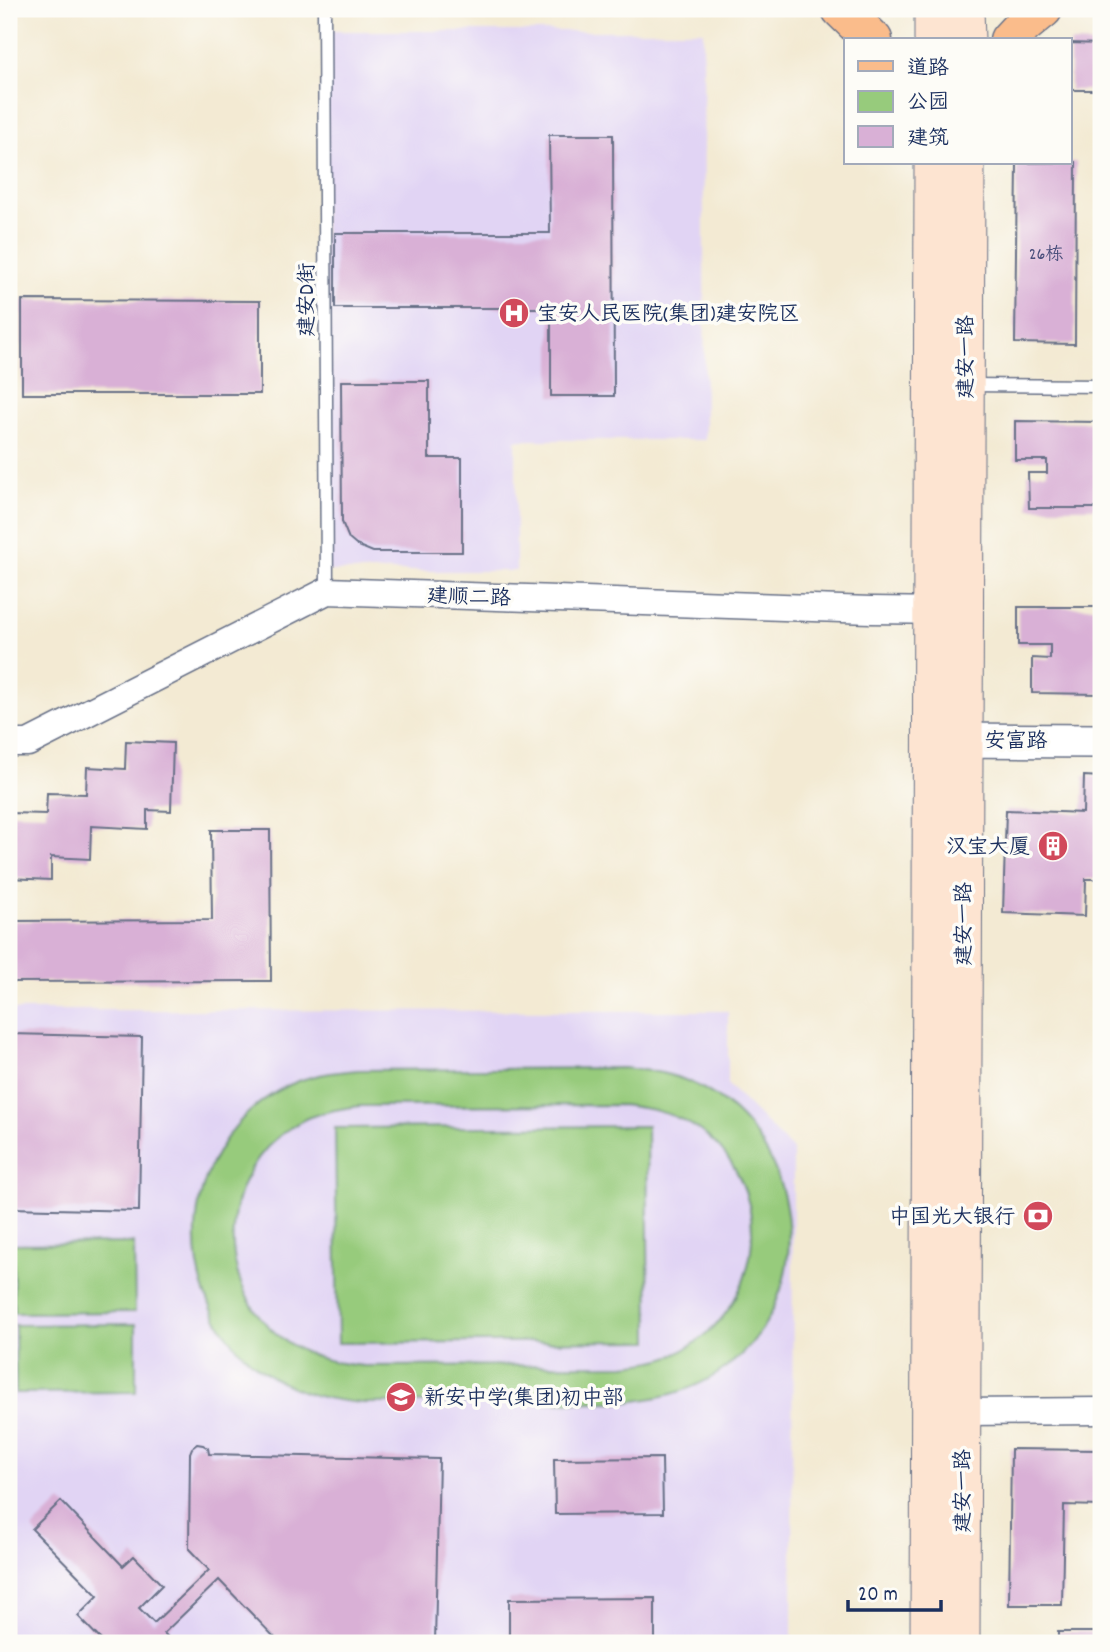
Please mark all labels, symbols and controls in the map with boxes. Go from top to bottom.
legend [844,38,1072,164]
text: 道路 [907,55,949,85]
text: 公园 [907,89,949,119]
text: 建筑 [907,125,949,155]
house number: 26栋 [1029,243,1063,268]
street label: 建安D街 [294,263,324,337]
hospital icon: 宝安人民医院(集团)建安院区 [497,296,531,330]
place label: 宝安人民医院(集团)建安院区 [537,301,800,331]
street label: 建安一路 [953,315,983,399]
street label: 建顺二路 [426,583,511,615]
street label: 安富路 [985,728,1048,758]
building icon: 汉宝大厦 [1036,829,1070,863]
place label: 汉宝大厦 [946,834,1030,864]
street label: 建安一路 [951,882,981,966]
bank icon: 中国光大银行 [1021,1199,1055,1233]
place label: 中国光大银行 [889,1204,1015,1234]
school or university icon: 新安中学(集团)初中部 [384,1380,418,1414]
place label: 新安中学(集团)初中部 [424,1385,624,1415]
street label: 建安一路 [950,1449,980,1533]
scale bar [848,1568,940,1612]
text: 20 m [858,1581,898,1611]

